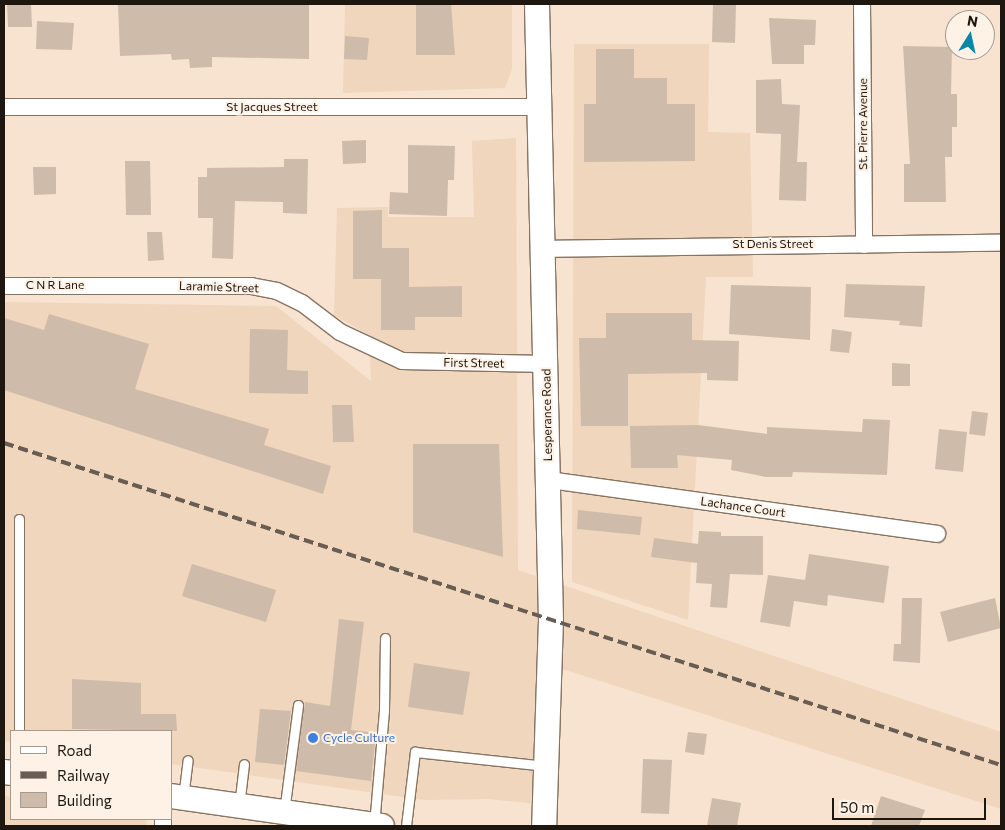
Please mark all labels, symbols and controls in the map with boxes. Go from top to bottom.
north arrow [945,10,995,60]
text: N [966,11,979,30]
street label: St. Pierre Avenue [856,78,870,170]
street label: St Jacques Street [226,100,318,114]
street label: St Denis Street [733,237,813,251]
street label: C N R Lane [26,278,84,292]
street label: Laramie Street [179,278,259,296]
street label: First Street [443,355,505,371]
street label: Lesperance Road [539,369,555,461]
street label: Lachance Court [700,494,786,520]
legend [10,730,172,820]
place label: Cycle Culture [323,731,395,745]
marker: Cycle Culture [307,732,319,744]
text: Road [57,741,92,759]
text: Railway [57,766,110,784]
scale bar [835,788,989,820]
text: Building [57,791,112,809]
text: 50 m [840,798,874,816]

